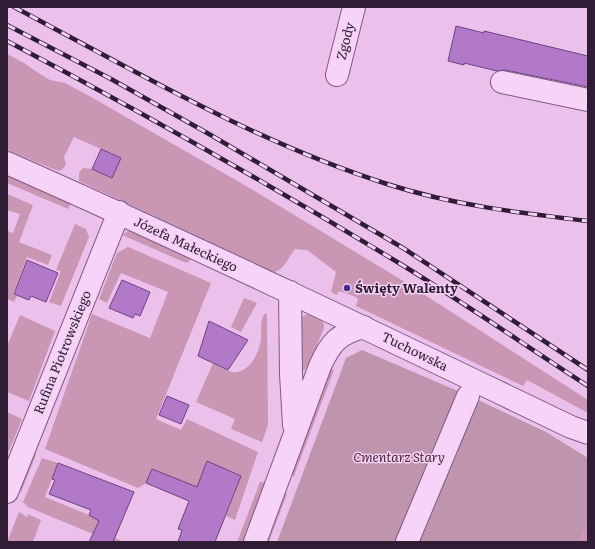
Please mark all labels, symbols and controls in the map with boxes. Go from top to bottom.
street label: Zgody [331,20,358,62]
street label: Józefa Małeckiego [131,211,242,276]
place label: Święty Walenty [355,278,458,297]
marker: Święty Walenty [342,283,352,293]
street label: Rufina Piotrowskiego [28,287,95,417]
street label: Tuchowska [379,326,452,375]
park label: Cmentarz Stary [353,447,445,466]

